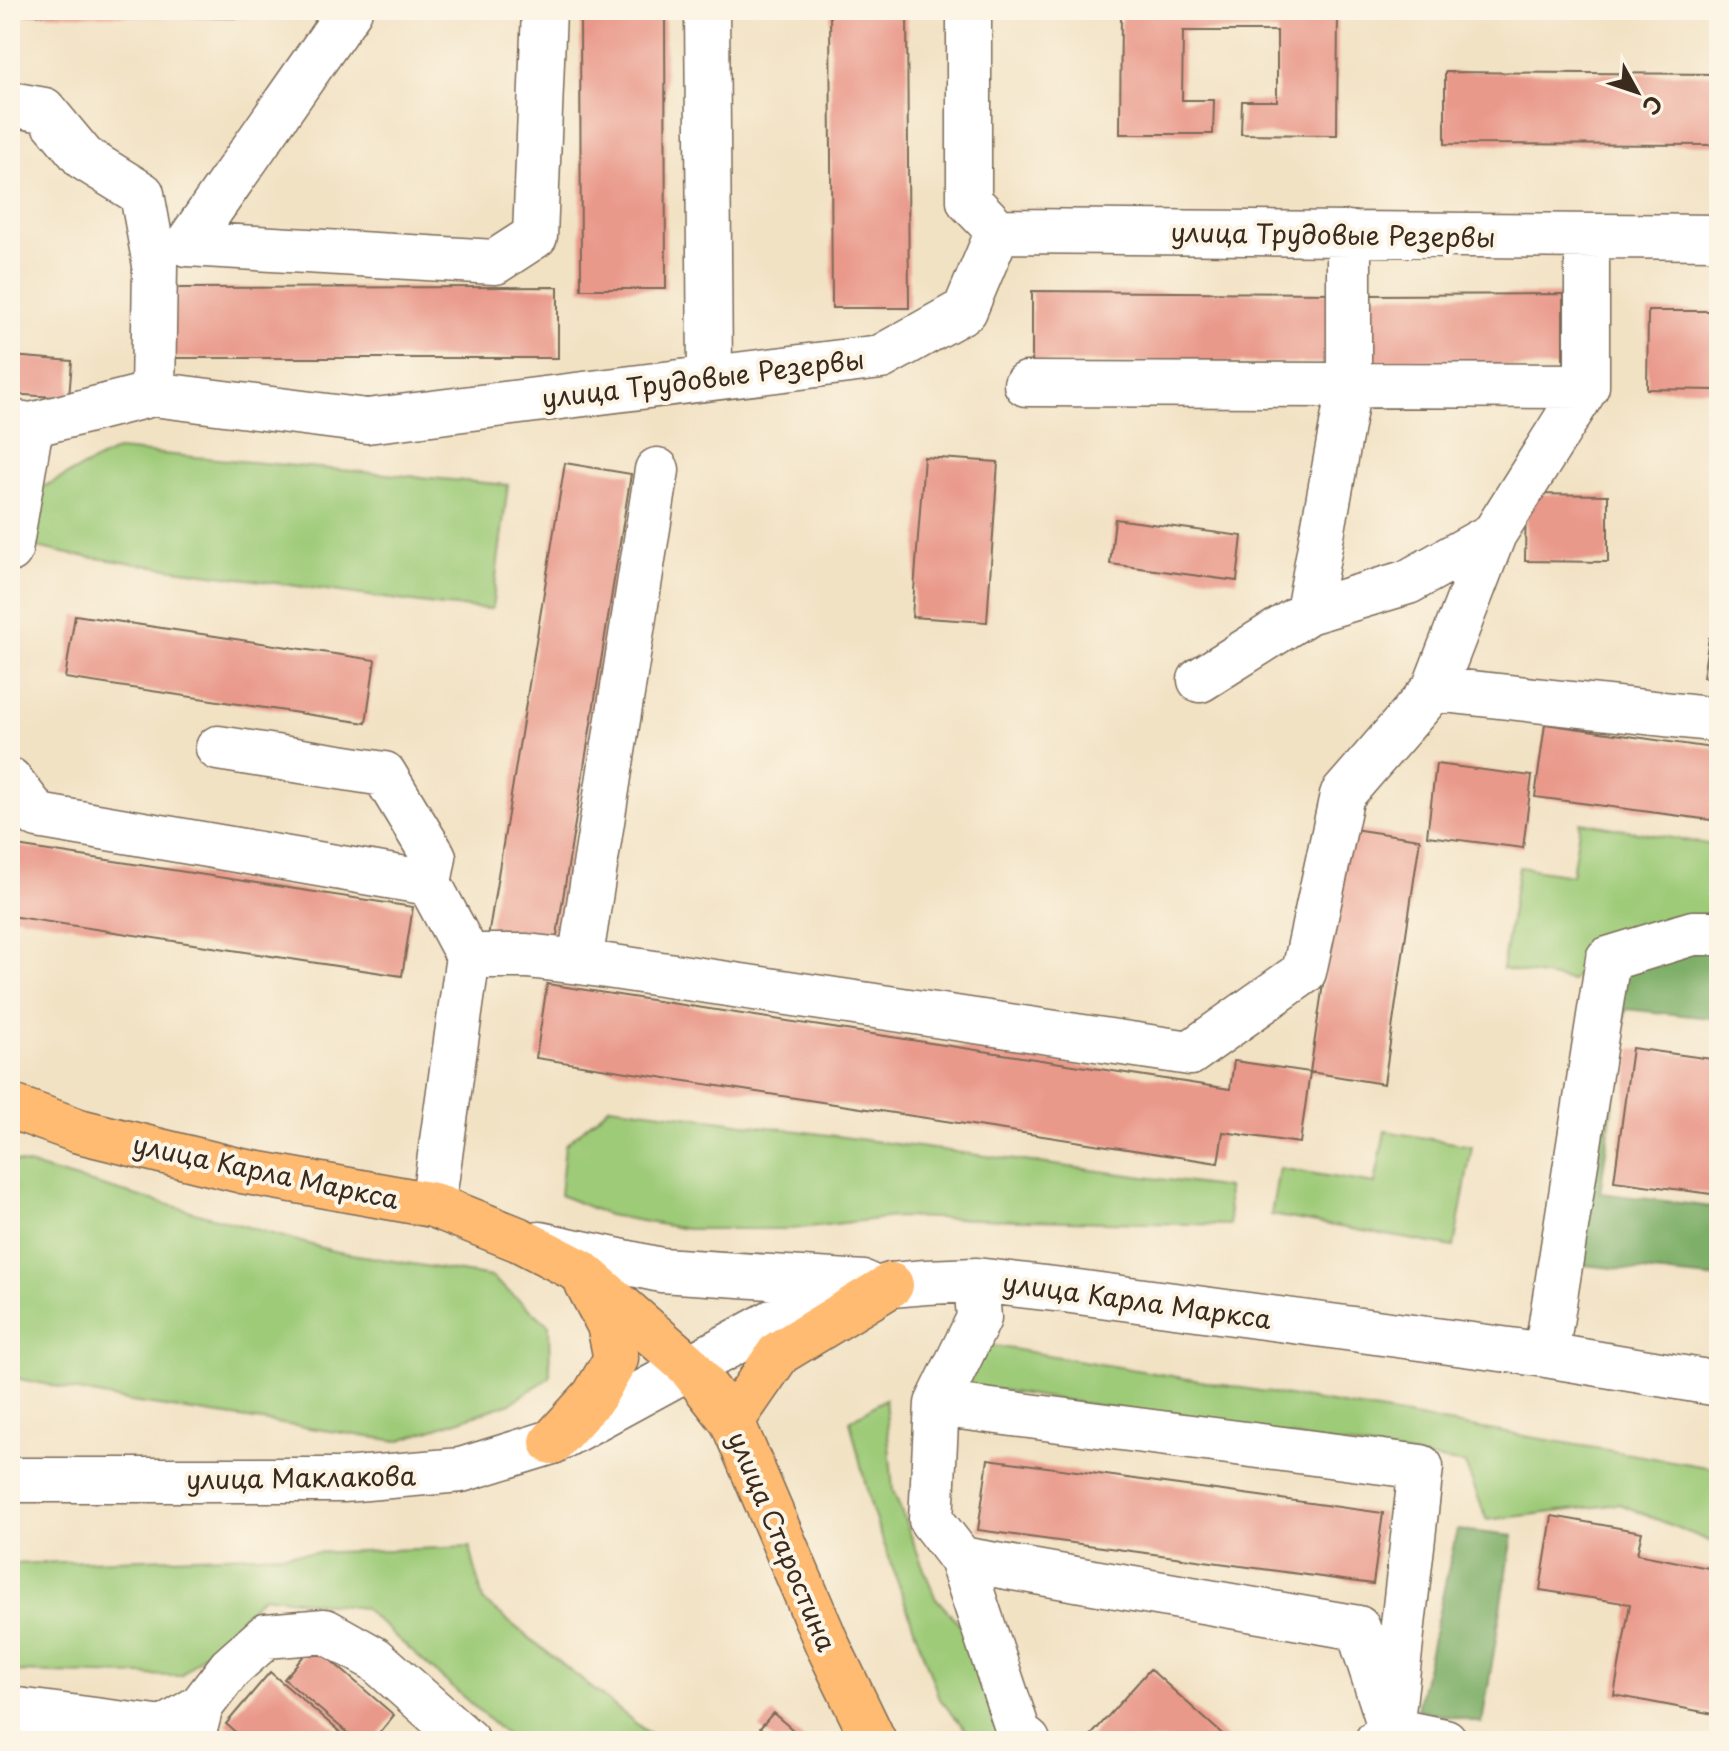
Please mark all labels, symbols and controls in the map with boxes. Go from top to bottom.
north arrow [1597,52,1677,132]
text: С [1636,89,1671,123]
street label: улица Трудовые Резервы [1170,212,1496,256]
street label: улица Трудовые Резервы [539,339,867,417]
street label: улица Карла Маркса [129,1124,403,1218]
street label: улица Карла Маркса [1000,1262,1275,1338]
street label: улица Старостина [719,1425,847,1658]
street label: улица Маклакова [186,1455,417,1499]

